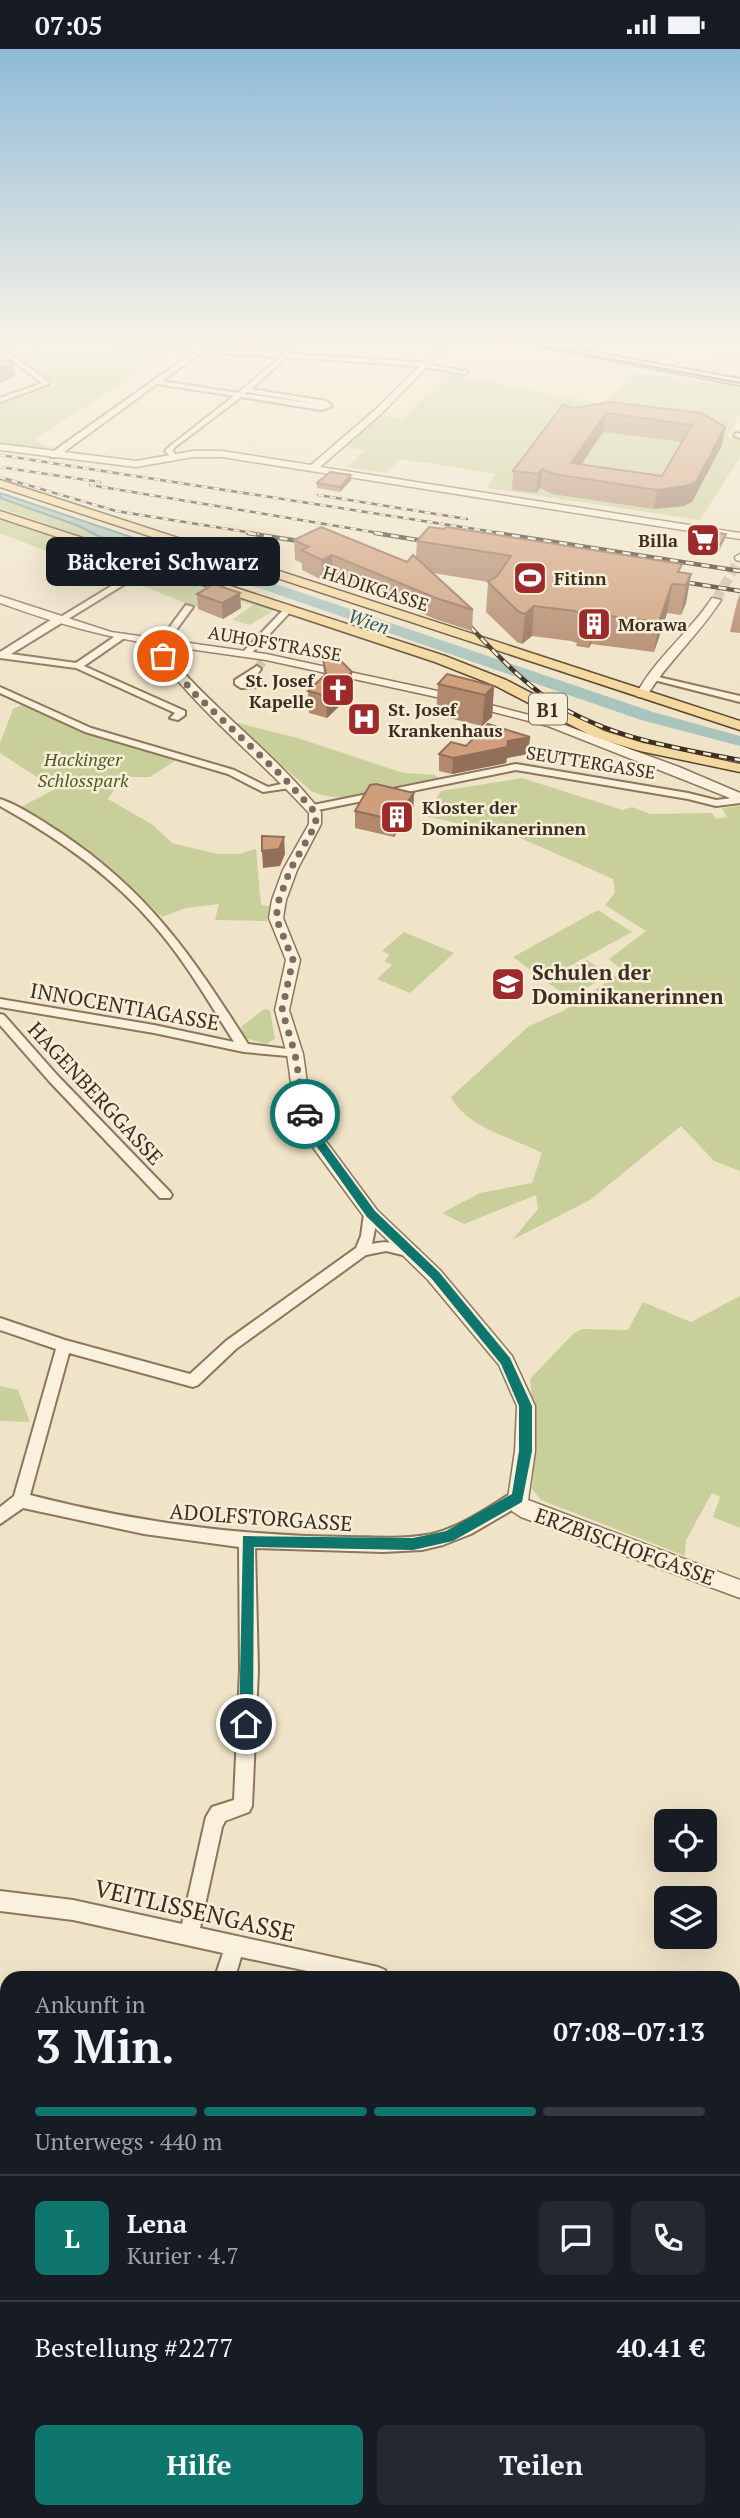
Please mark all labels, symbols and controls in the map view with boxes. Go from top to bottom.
text: 07:05 [35,8,103,42]
supermarket icon: Billa [684,521,722,559]
place label: Billa [638,528,678,552]
callout: Bäckerei Schwarz [46,537,280,586]
text: Bäckerei Schwarz [67,546,259,577]
sports icon: Fitinn [511,559,549,597]
street label: HADIKGASSE [320,560,432,616]
place label: Fitinn [554,566,607,590]
water label: Wien [345,602,393,640]
building icon: Morawa [575,605,613,643]
place label: Morawa [618,612,687,636]
street label: AUHOFSTRASSE [206,619,344,667]
pin [133,626,193,686]
icon: bag [144,637,182,675]
place label: St. Josef Kapelle [245,668,315,713]
church icon: St. Josef Kapelle [319,671,357,709]
road number: B1 [529,694,567,725]
place label: St. Josef Krankenhaus [388,697,503,742]
hospital icon: St. Josef Krankenhaus [345,700,383,738]
street label: SEUTTERGASSE [525,740,657,784]
park label: Hackinger Schlosspark [37,747,129,792]
place label: Kloster der Dominikanerinnen [422,795,586,840]
building icon: Kloster der Dominikanerinnen [378,798,416,836]
place label: Schulen der Dominikanerinnen [532,958,724,1010]
school or university icon: Schulen der Dominikanerinnen [489,965,527,1003]
street label: INNOCENTIAGASSE [28,976,222,1036]
street label: HAGENBERGGASSE [22,1015,170,1171]
courier [270,1079,340,1149]
icon: car [286,1095,324,1133]
street label: ADOLFSTORGASSE [169,1497,353,1537]
street label: ERZBISCHOFGASSE [531,1500,719,1592]
pin [216,1694,276,1754]
icon: home [227,1705,265,1743]
map controls [654,1809,717,1949]
button: locate [654,1809,717,1872]
street label: VEITLISSENGASSE [91,1871,299,1949]
button: layers [654,1886,717,1949]
text: Ankunft in [35,1989,145,2020]
text: 07:08–07:13 [553,2014,705,2048]
text: 3 Min. [35,2015,175,2076]
text: Unterwegs · 440 m [35,2126,222,2157]
button: chat [539,2201,613,2275]
button: phone [631,2201,705,2275]
text: Lena [127,2206,187,2240]
text: L [64,2221,80,2255]
text: Kurier · 4.7 [127,2240,239,2271]
text: Bestellung #2277 [35,2330,233,2364]
text: 40.41 € [617,2330,705,2364]
button: Hilfe [35,2425,363,2505]
button: Teilen [377,2425,705,2505]

